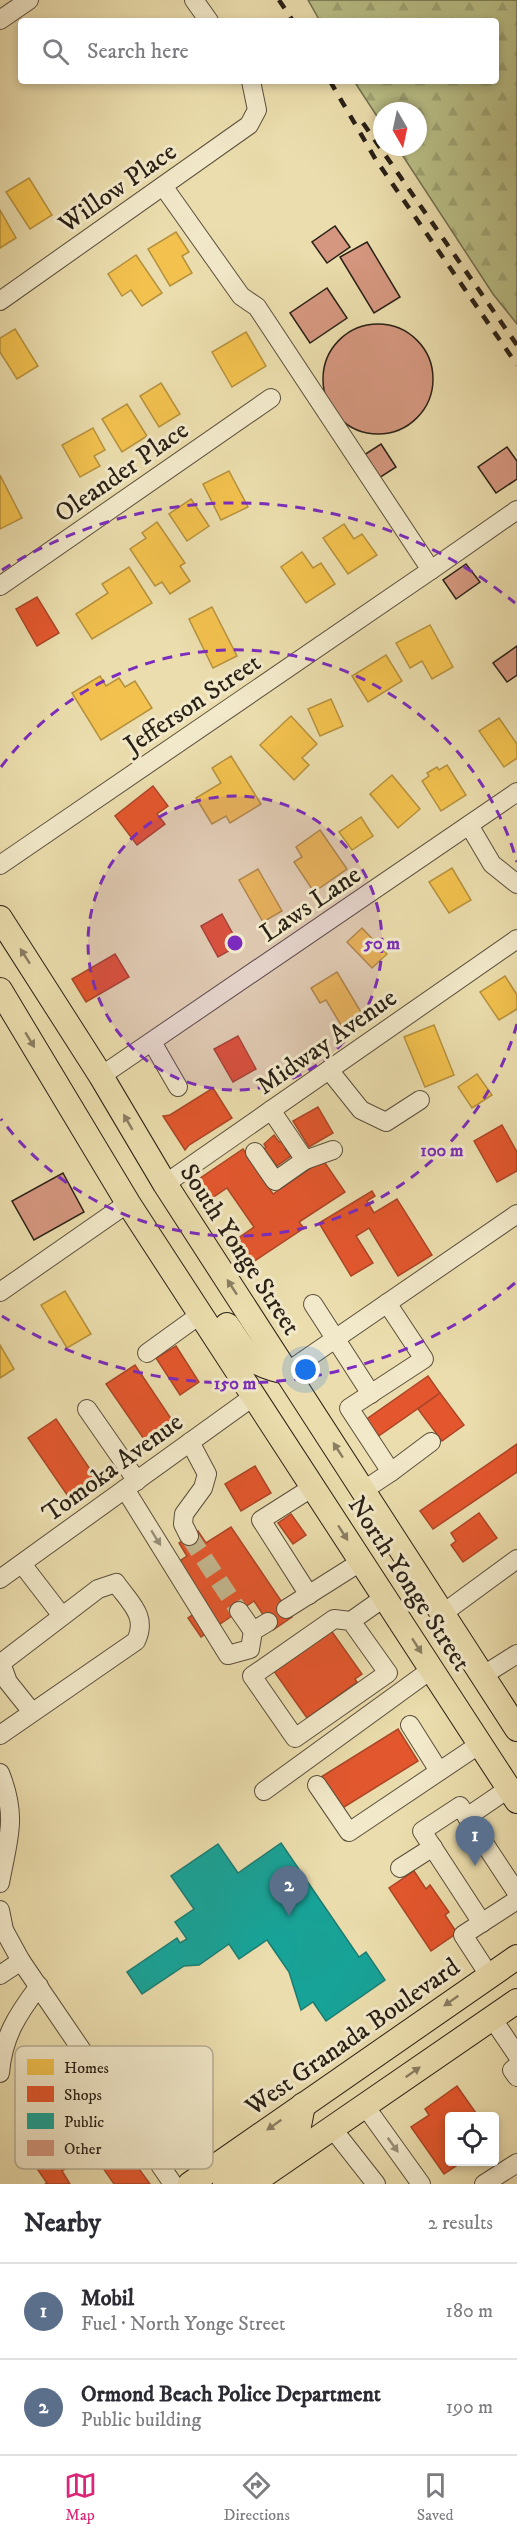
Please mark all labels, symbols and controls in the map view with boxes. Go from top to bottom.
search box [18,18,499,84]
icon: search [39,35,72,68]
text: Search here [87,38,189,65]
north arrow [373,102,427,156]
street label: Willow Place [52,136,183,242]
street label: Oleander Place [48,414,195,530]
street label: Jefferson Street [117,647,267,763]
street label: Laws Lane [254,859,368,950]
centre of rings [225,933,245,953]
text: 50 m [363,933,400,955]
one-way arrow [19,948,30,964]
street label: Midway Avenue [250,982,403,1103]
one-way arrow [25,1032,36,1048]
one-way arrow [123,1113,133,1130]
text: 100 m [420,1140,464,1162]
street label: South Yonge Street [172,1158,307,1342]
one-way arrow [226,1278,237,1295]
your location [291,1355,320,1384]
text: 150 m [214,1373,257,1395]
street label: Tomoka Avenue [36,1406,190,1530]
one-way arrow [333,1442,344,1458]
street label: North Yonge Street [340,1490,478,1678]
one-way arrow [338,1525,349,1541]
one-way arrow [151,1530,162,1547]
one-way arrow [411,1638,422,1654]
pin: 1 [456,1816,494,1866]
pin: 2 [270,1866,308,1916]
street label: West Granada Boulevard [238,1951,466,2124]
one-way arrow [444,1995,460,2007]
legend [15,2046,213,2169]
text: Homes [64,2058,109,2078]
one-way arrow [405,2067,421,2078]
text: Shops [64,2085,102,2105]
text: Public [64,2112,104,2132]
map controls [445,2112,499,2166]
button: locate [445,2112,499,2166]
one-way arrow [266,2119,282,2130]
one-way arrow [387,2136,399,2152]
text: Other [64,2139,101,2159]
text: Nearby [24,2207,101,2240]
text: 2 results [428,2211,493,2236]
text: Mobil [81,2285,134,2312]
text: 1 [40,2299,47,2324]
text: 180 m [446,2299,493,2324]
text: Fuel · North Yonge Street [81,2312,285,2337]
text: Ormond Beach Police Department [81,2381,381,2408]
text: 2 [39,2395,48,2420]
text: 190 m [446,2395,493,2420]
text: Public building [81,2408,201,2433]
tab: Map [64,2469,97,2525]
tab: Directions [224,2469,290,2525]
tab: Saved [417,2469,454,2525]

